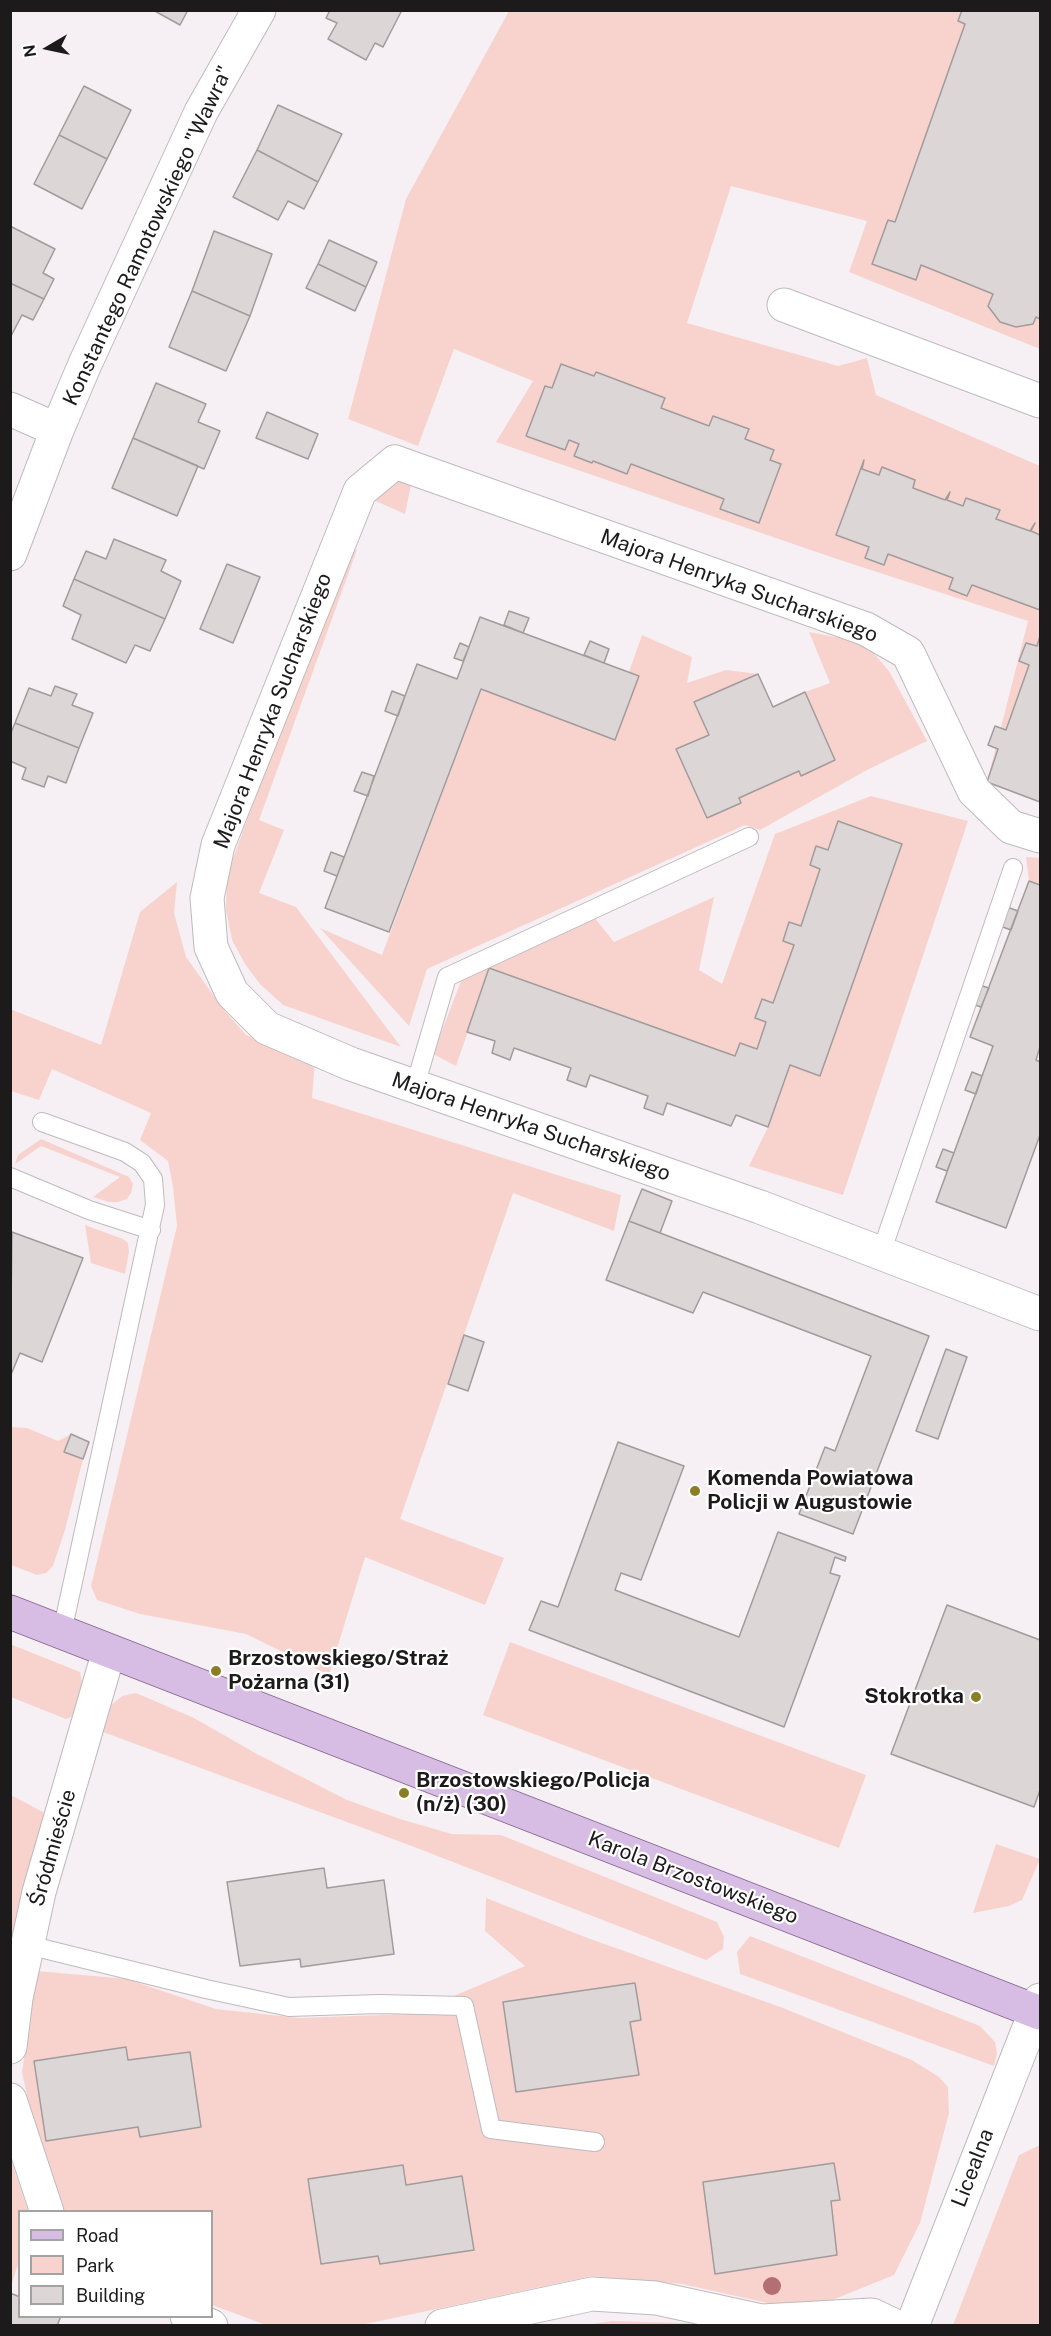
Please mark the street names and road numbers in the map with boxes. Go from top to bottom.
street label: Konstantego Ramotowskiego "Wawra" [58,62,238,410]
street label: Majora Henryka Sucharskiego [597,524,881,648]
street label: Majora Henryka Sucharskiego [209,570,337,852]
street label: Majora Henryka Sucharskiego [388,1067,674,1187]
street label: Śródmieście [24,1786,82,1910]
street label: Karola Brzostowskiego [584,1826,802,1930]
street label: Licealna [947,2125,999,2211]

